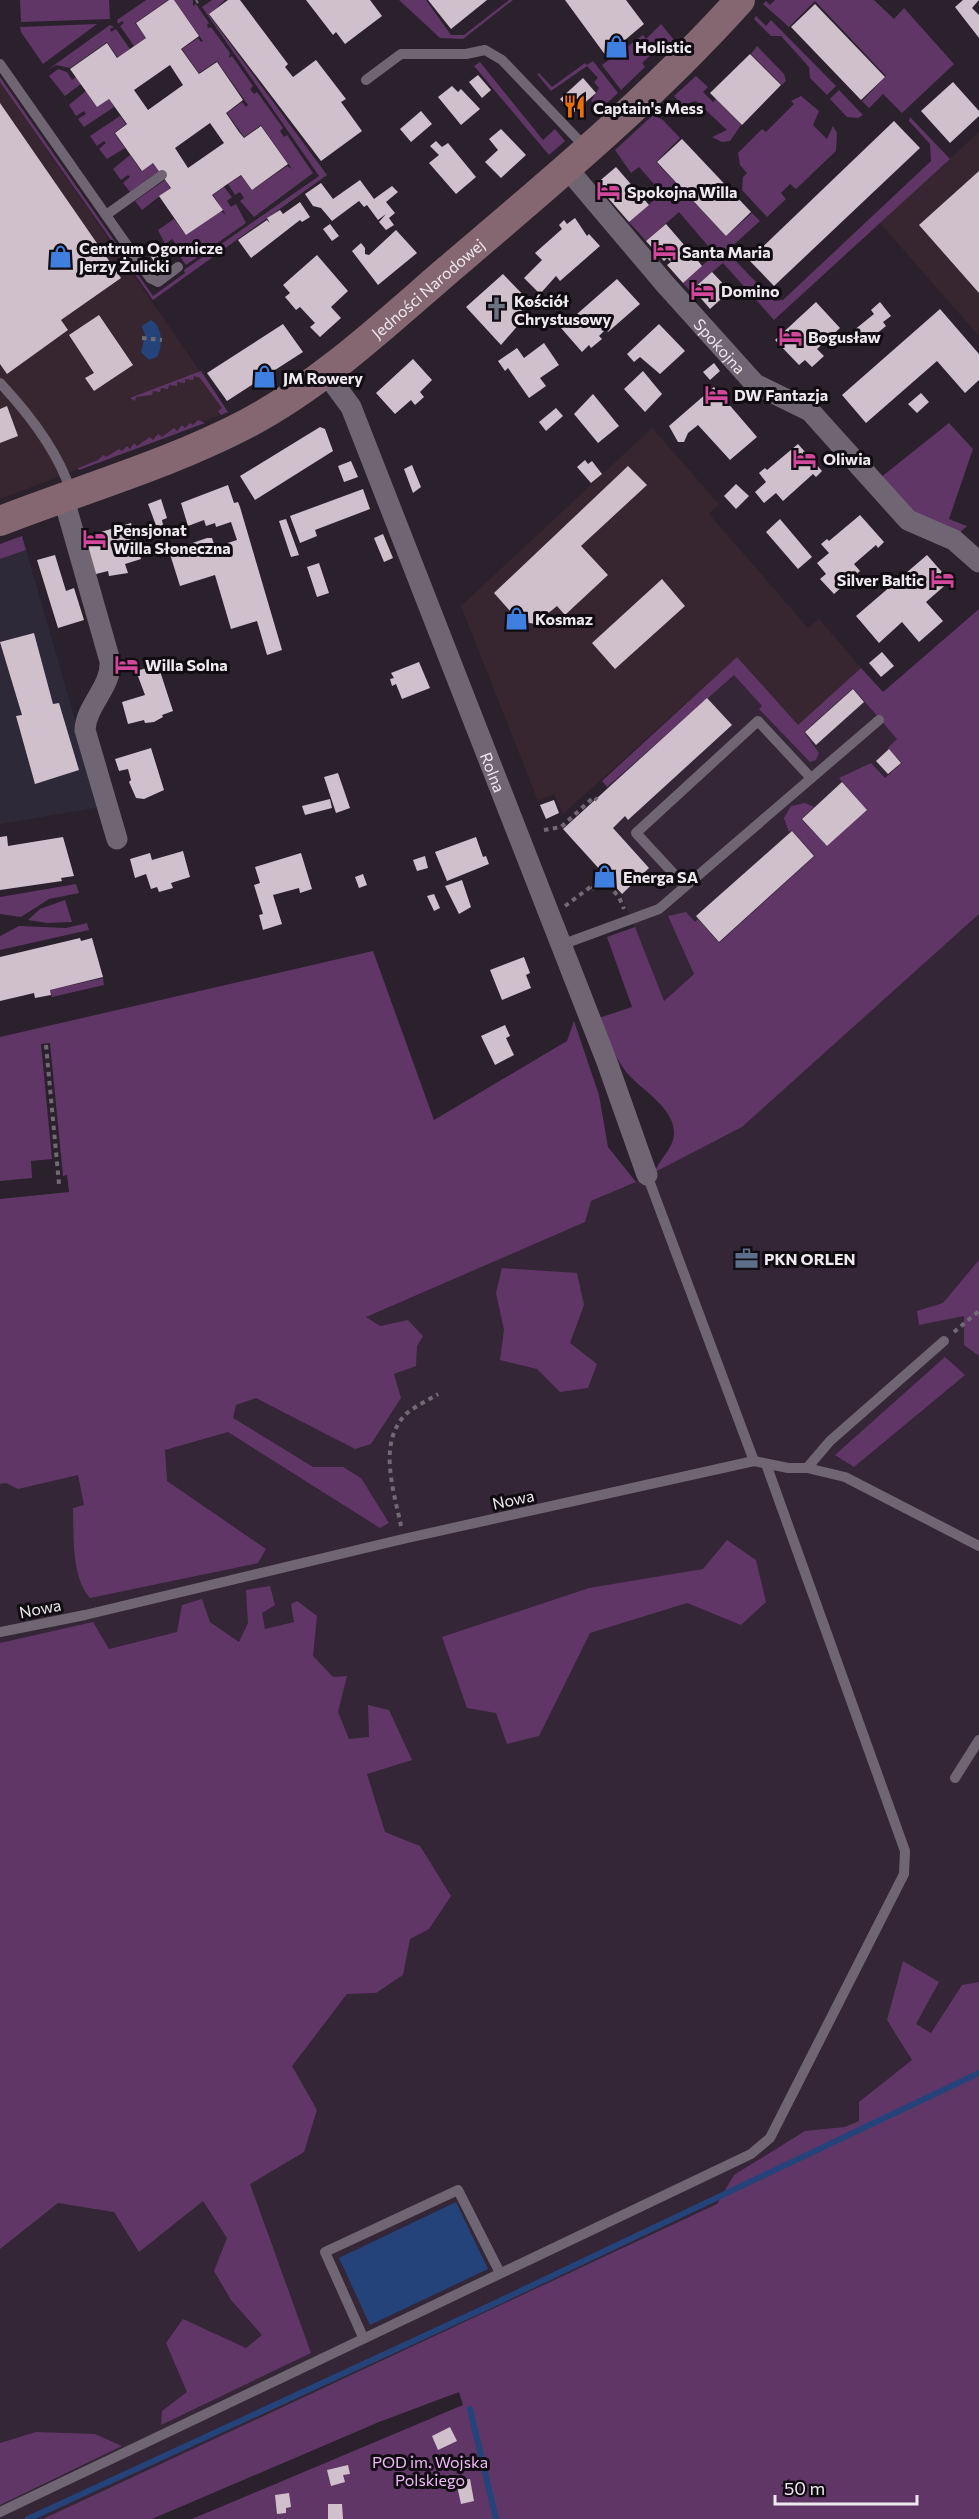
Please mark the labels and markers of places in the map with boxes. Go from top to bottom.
shop icon: Holistic [604,33,630,59]
place label: Holistic [635,37,692,56]
restaurant icon: Captain's Mess [562,94,588,120]
place label: Captain's Mess [593,98,703,117]
hotel icon: Spokojna Willa [596,178,622,204]
place label: Spokojna Willa [627,182,738,201]
place label: Centrum Ogornicze Jerzy Żulicki [79,238,223,275]
hotel icon: Santa Maria [651,238,677,264]
place label: Santa Maria [682,242,771,261]
shop icon: Centrum Ogornicze Jerzy Żulicki [48,243,74,269]
hotel icon: Domino [690,277,716,303]
place label: Domino [721,281,780,300]
place label: Kościół Chrystusowy [514,291,612,328]
church icon: Kościół Chrystusowy [483,296,509,322]
hotel icon: Bogusław [777,323,803,349]
place label: Bogusław [808,327,881,346]
shop icon: JM Rowery [252,364,278,390]
place label: JM Rowery [283,368,363,387]
hotel icon: DW Fantazja [703,381,729,407]
place label: DW Fantazja [734,385,828,404]
hotel icon: Oliwia [792,445,818,471]
place label: Oliwia [823,449,871,468]
place label: Pensjonat Willa Słoneczna [113,520,231,557]
hotel icon: Pensjonat Willa Słoneczna [82,525,108,551]
hotel icon: Silver Baltic [929,566,955,592]
place label: Silver Baltic [837,570,924,589]
shop icon: Kosmaz [504,605,530,631]
place label: Kosmaz [535,609,593,628]
hotel icon: Willa Solna [114,651,140,677]
place label: Willa Solna [145,655,228,674]
shop icon: Energa SA [592,863,618,889]
place label: Energa SA [623,867,699,886]
office icon: PKN ORLEN [733,1245,759,1271]
place label: PKN ORLEN [764,1249,856,1268]

